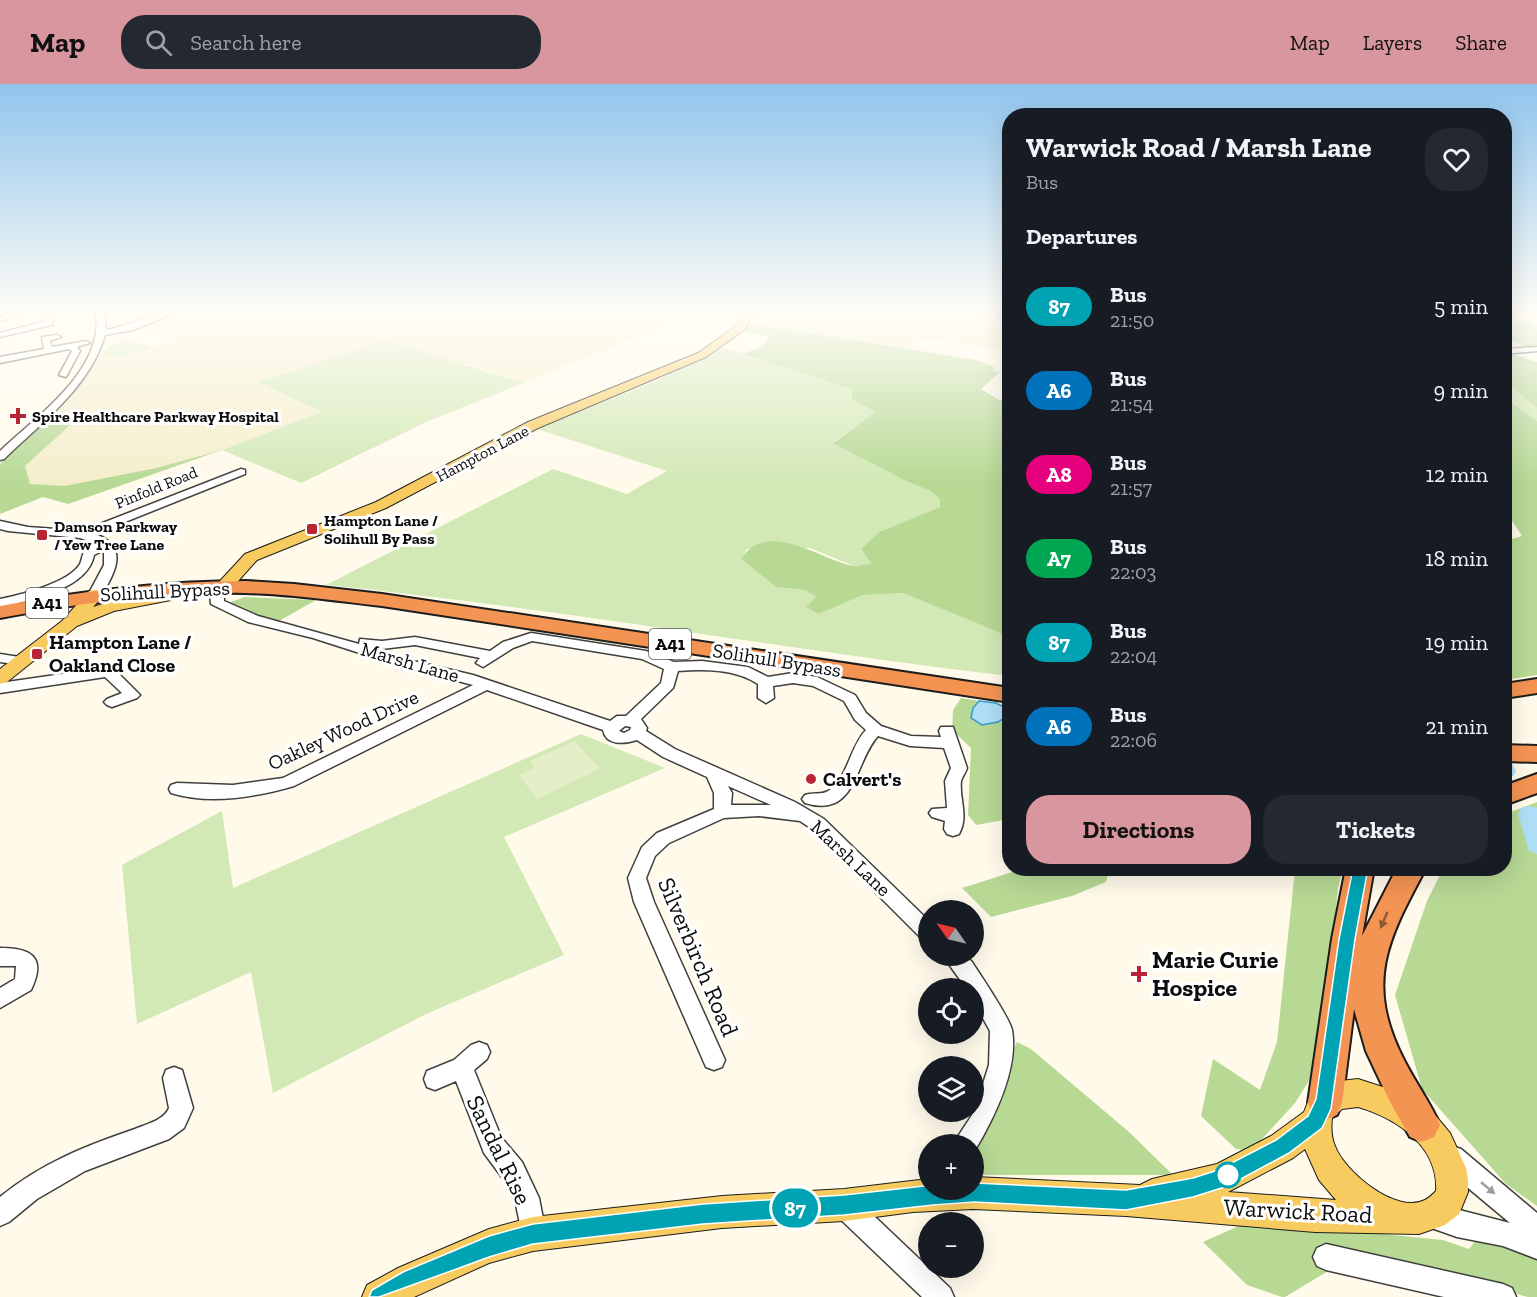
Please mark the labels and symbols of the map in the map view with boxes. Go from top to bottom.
marker: Spire Healthcare Parkway Hospital [9,407,27,425]
place label: Spire Healthcare Parkway Hospital [32,407,279,426]
street label: Hampton Lane [433,421,532,486]
street label: Pinfold Road [112,462,200,513]
place label: Hampton Lane / Solihull By Pass [324,511,438,548]
place label: Damson Parkway / Yew Tree Lane [54,517,178,554]
marker: Hampton Lane / Solihull By Pass [305,522,319,536]
marker: Damson Parkway / Yew Tree Lane [35,528,49,542]
street label: Solihull Bypass [100,576,230,606]
road number: A41 [26,588,68,618]
road number: A41 [649,629,691,659]
place label: Hampton Lane / Oakland Close [49,630,192,677]
street label: Marsh Lane [358,637,462,687]
street label: Solihull Bypass [711,638,843,682]
marker: Hampton Lane / Oakland Close [30,647,44,661]
street label: Oakley Wood Drive [264,685,422,775]
place label: Calvert's [823,767,901,791]
marker: Calvert's [804,772,818,786]
street label: Marsh Lane [806,815,896,901]
street label: Silverbirch Road [652,873,745,1041]
north arrow [918,900,984,966]
one-way arrow [1379,911,1388,929]
place label: Marie Curie Hospice [1152,945,1279,1002]
marker: Marie Curie Hospice [1130,965,1148,983]
street label: Sandal Rise [461,1090,538,1209]
unlabelled marker [1215,1162,1241,1188]
one-way arrow [1480,1181,1495,1194]
line badge: 87 [768,1188,822,1228]
street label: Warwick Road [1223,1192,1373,1229]

